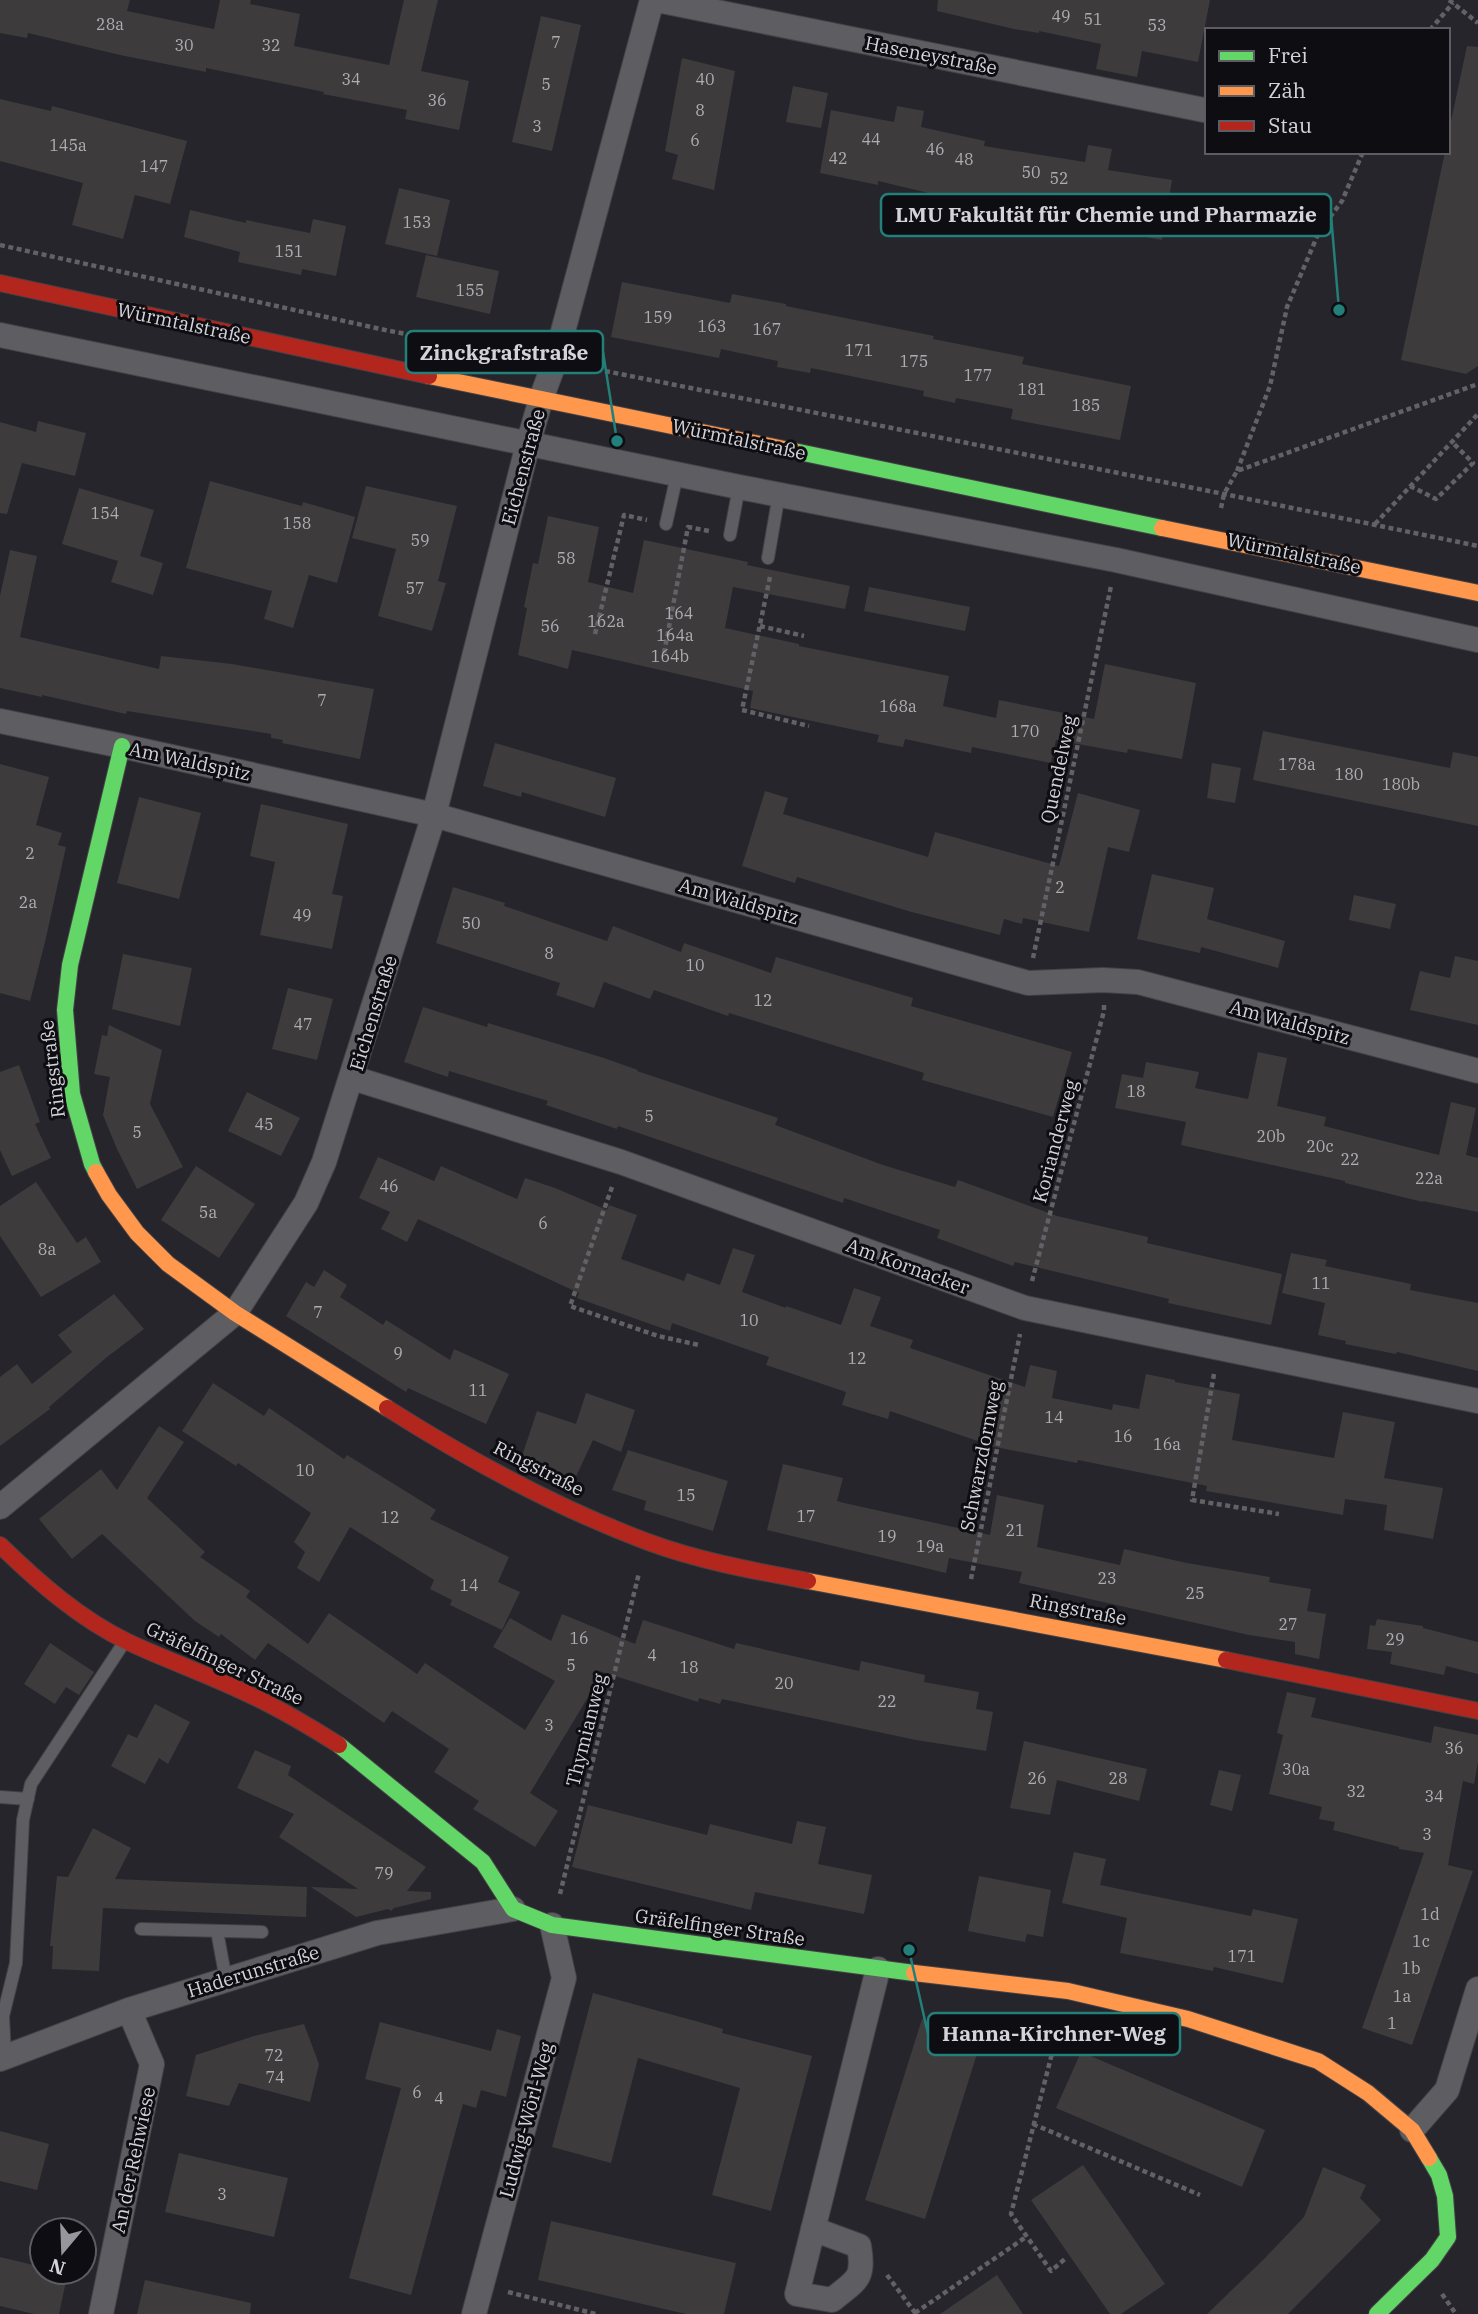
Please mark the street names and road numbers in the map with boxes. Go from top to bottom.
street label: Haseneystraße [863,30,999,80]
street label: Würmtalstraße [115,297,253,349]
street label: Eichenstraße [496,406,550,528]
street label: Würmtalstraße [670,413,808,465]
street label: Würmtalstraße [1225,527,1363,579]
street label: Quendelweg [1035,712,1081,825]
street label: Am Waldspitz [127,736,253,786]
street label: Am Waldspitz [676,872,802,930]
street label: Eichenstraße [344,953,402,1073]
street label: Am Waldspitz [1227,994,1353,1050]
street label: Ringstraße [34,1019,70,1119]
street label: Korianderweg [1027,1076,1083,1205]
street label: Am Kornacker [843,1233,973,1300]
street label: Schwarzdornweg [955,1378,1008,1534]
street label: Ringstraße [490,1435,588,1501]
street label: Ringstraße [1027,1588,1129,1630]
street label: Gräfelfinger Straße [142,1616,308,1710]
street label: Thymianweg [560,1670,612,1789]
street label: Gräfelfinger Straße [634,1903,806,1951]
street label: Haderunstraße [184,1940,322,2002]
street label: Ludwig-Wörl-Weg [494,2039,558,2200]
street label: An der Rehwiese [106,2085,160,2235]

